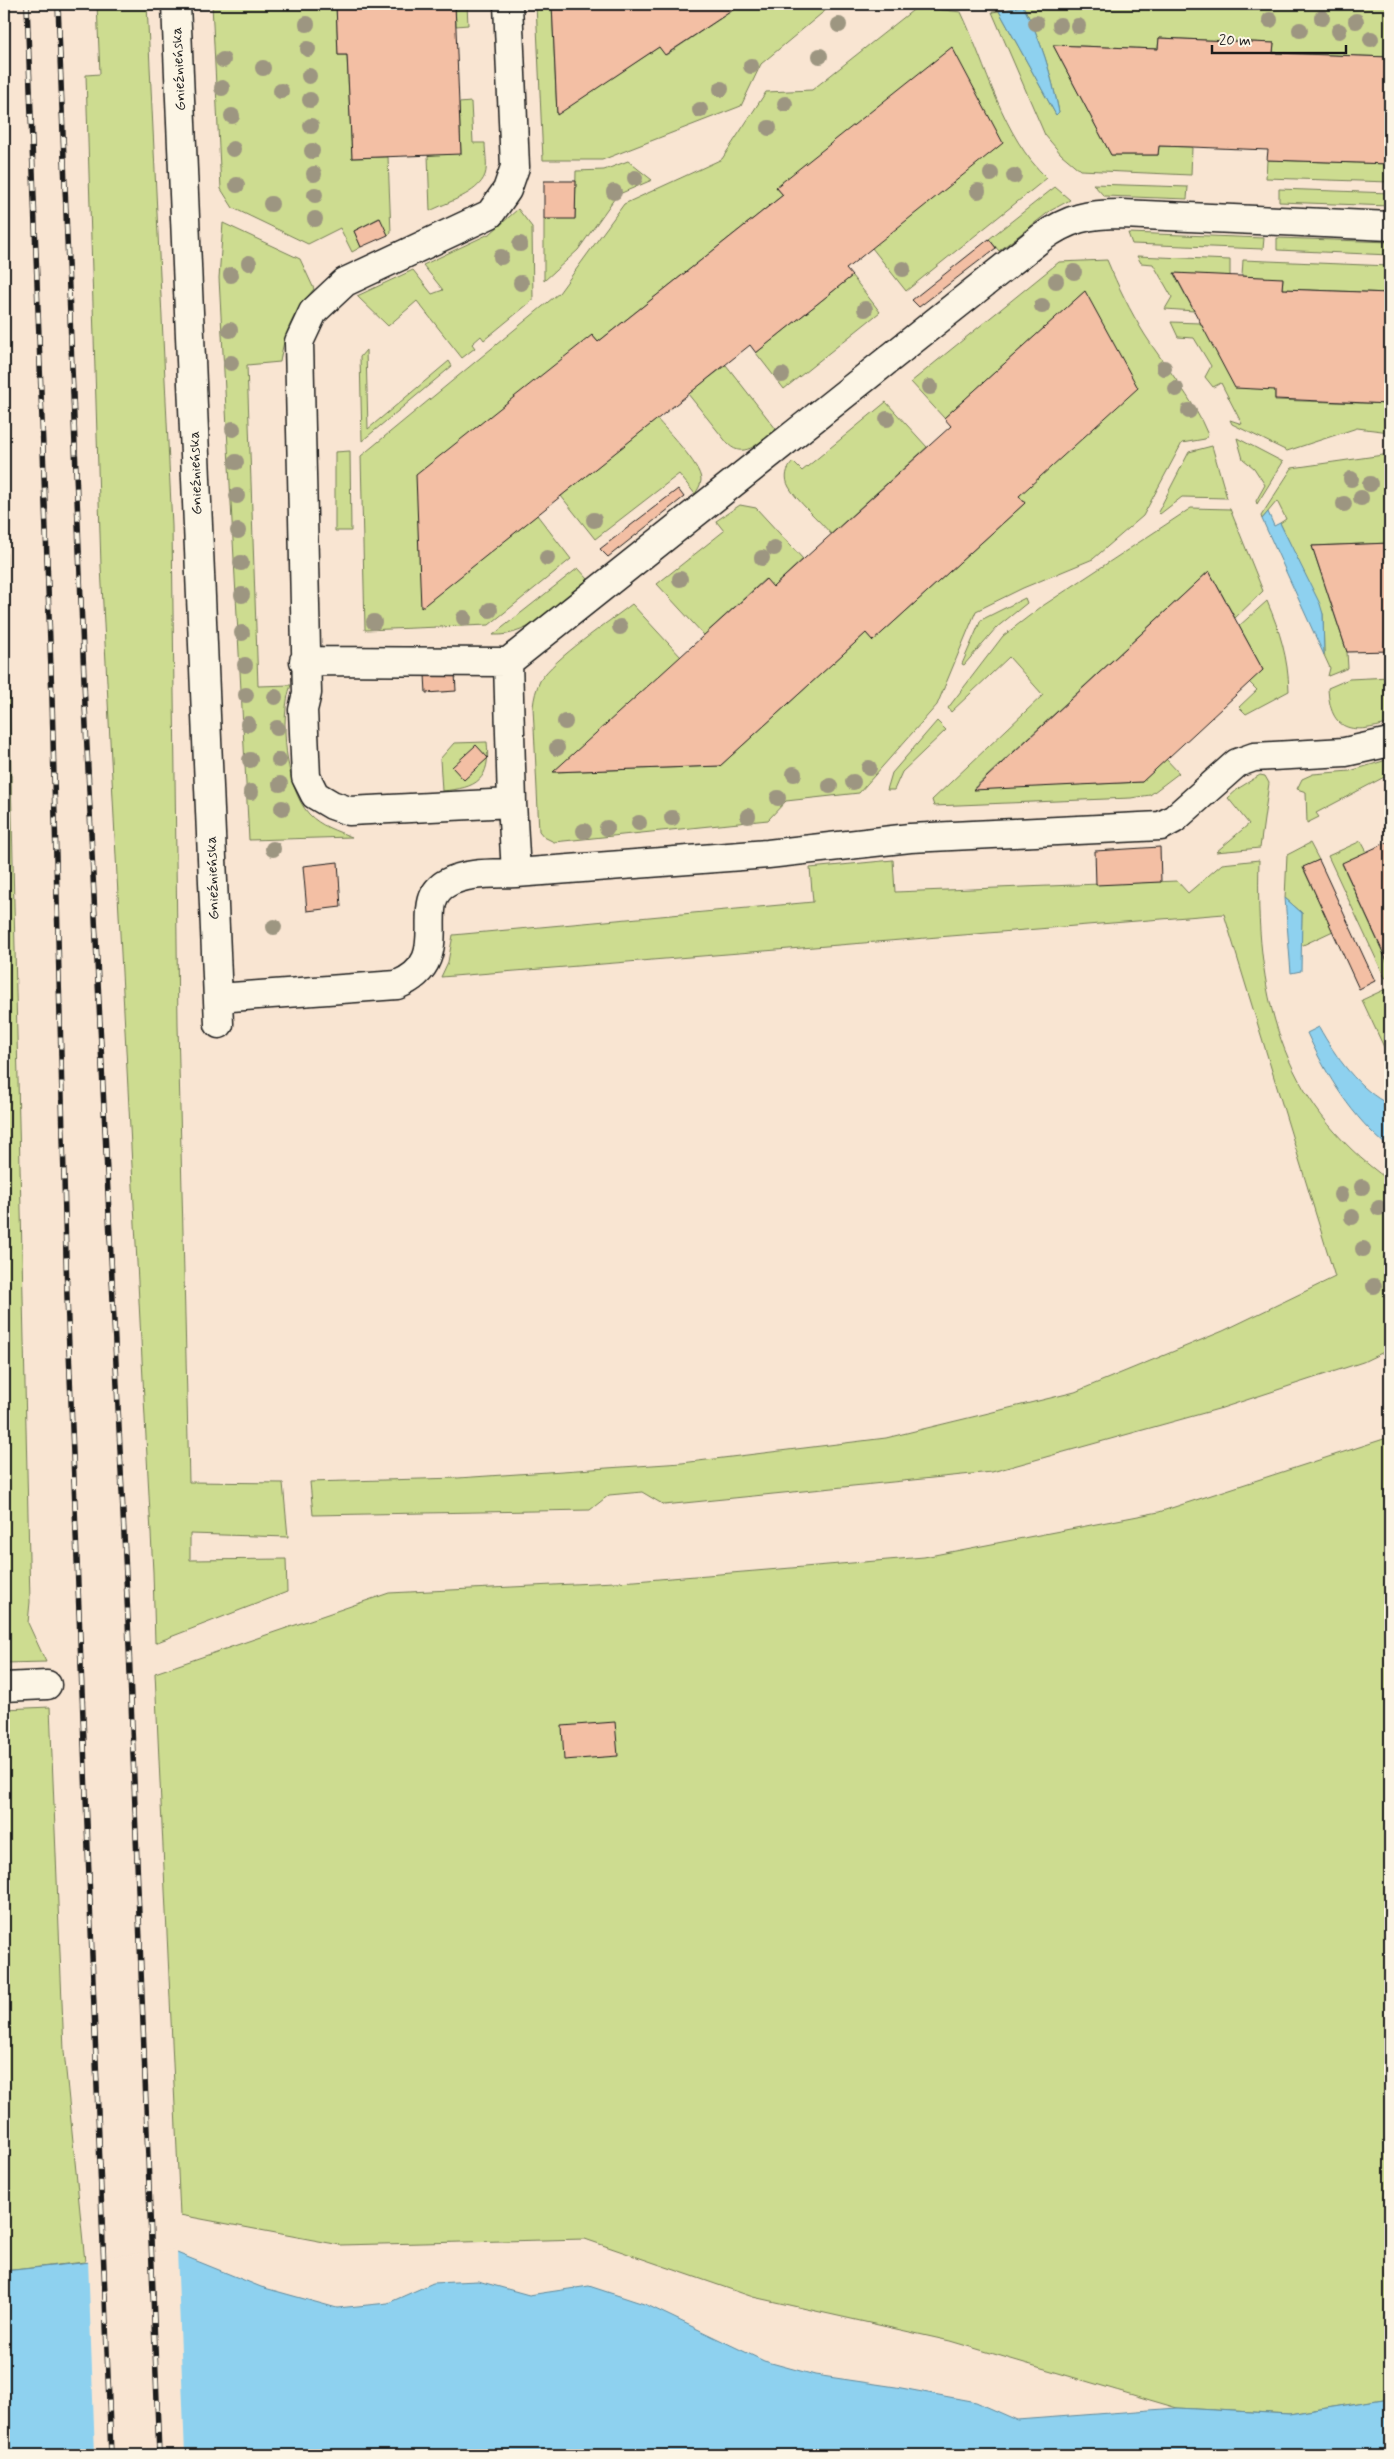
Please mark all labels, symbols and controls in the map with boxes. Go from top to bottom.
scale bar [1212,22,1345,54]
street label: Gnieźnieńska [167,26,191,111]
text: 20 m [1219,31,1251,51]
street label: Gnieźnieńska [185,430,207,515]
street label: Gnieźnieńska [202,835,224,920]

